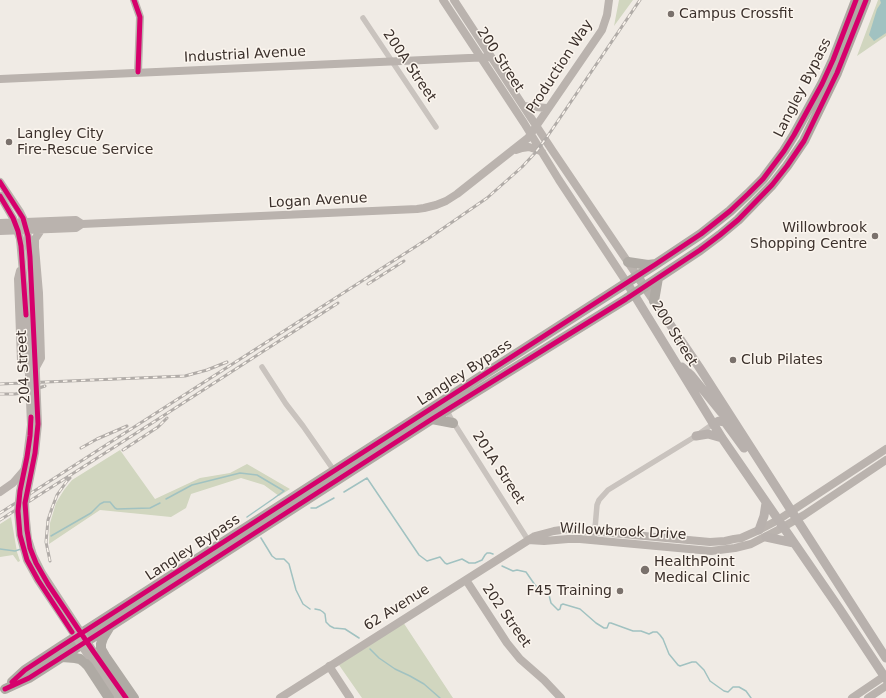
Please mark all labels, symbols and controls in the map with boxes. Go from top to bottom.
place label: Campus Crossfit [679,6,793,22]
marker: Campus Crossfit [666,9,676,19]
street label: Production Way [523,17,597,117]
street label: 200 Street [473,25,527,95]
street label: 200A Street [379,27,439,105]
street label: Langley Bypass [771,35,835,141]
street label: Industrial Avenue [184,43,306,67]
place label: Langley City Fire-Rescue Service [17,126,153,158]
marker: Langley City Fire-Rescue Service [4,137,14,147]
street label: Logan Avenue [268,190,368,212]
place label: Willowbrook Shopping Centre [750,220,867,252]
marker: Willowbrook Shopping Centre [870,231,880,241]
street label: 200 Street [647,298,701,370]
street label: 204 Street [14,330,34,404]
street label: Langley Bypass [415,336,515,410]
place label: Club Pilates [741,352,823,368]
marker: Club Pilates [728,355,738,365]
street label: 201A Street [468,428,528,508]
street label: Langley Bypass [143,511,243,585]
street label: Willowbrook Drive [559,520,687,544]
place label: HealthPoint Medical Clinic [654,554,750,586]
marker: HealthPoint Medical Clinic [639,564,651,576]
street label: 62 Avenue [361,581,433,635]
street label: 202 Street [478,581,534,651]
place label: F45 Training [526,583,612,599]
marker: F45 Training [615,586,625,596]

